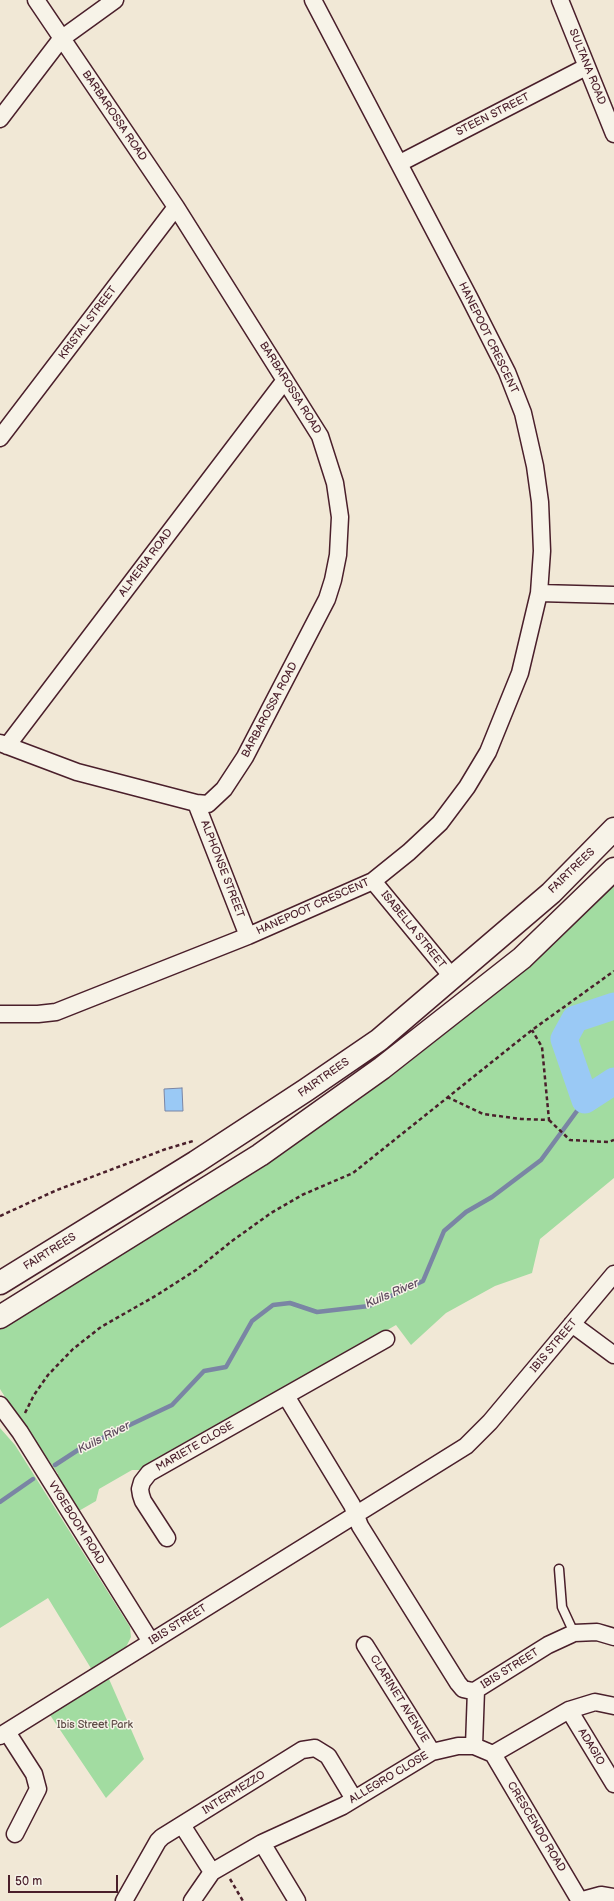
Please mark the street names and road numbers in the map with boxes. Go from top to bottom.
street label: SULTANA ROAD [566,27,608,107]
street label: BARBAROSSA ROAD [79,68,149,164]
street label: STEEN STREET [454,91,532,139]
street label: HANEPOOT CRESCENT [455,280,521,396]
street label: KRISTAL STREET [56,284,120,362]
street label: BARBAROSSA ROAD [256,340,324,436]
street label: ALMERIA ROAD [116,527,176,599]
street label: BARBAROSSA ROAD [239,660,301,760]
street label: ALPHONSE STREET [197,818,247,920]
street label: FAIRTREES [546,846,598,896]
street label: HANEPOOT CRESCENT [254,876,372,938]
street label: ISABELLA STREET [378,889,448,971]
street label: FAIRTREES [296,1056,352,1100]
street label: FAIRTREES [21,1231,79,1273]
street label: IBIS STREET [528,1316,580,1376]
street label: MARIETE CLOSE [154,1419,236,1475]
street label: VYGEBOOM ROAD [45,1479,107,1567]
street label: IBIS STREET [147,1602,209,1648]
street label: IBIS STREET [479,1646,541,1692]
street label: CLARINET AVENUE [367,1653,431,1745]
street label: ADAGIO [575,1726,607,1768]
street label: ALLEGRO CLOSE [347,1749,431,1807]
street label: INTERMEZZO [200,1768,268,1818]
street label: CRESCENDO ROAD [504,1780,568,1874]

